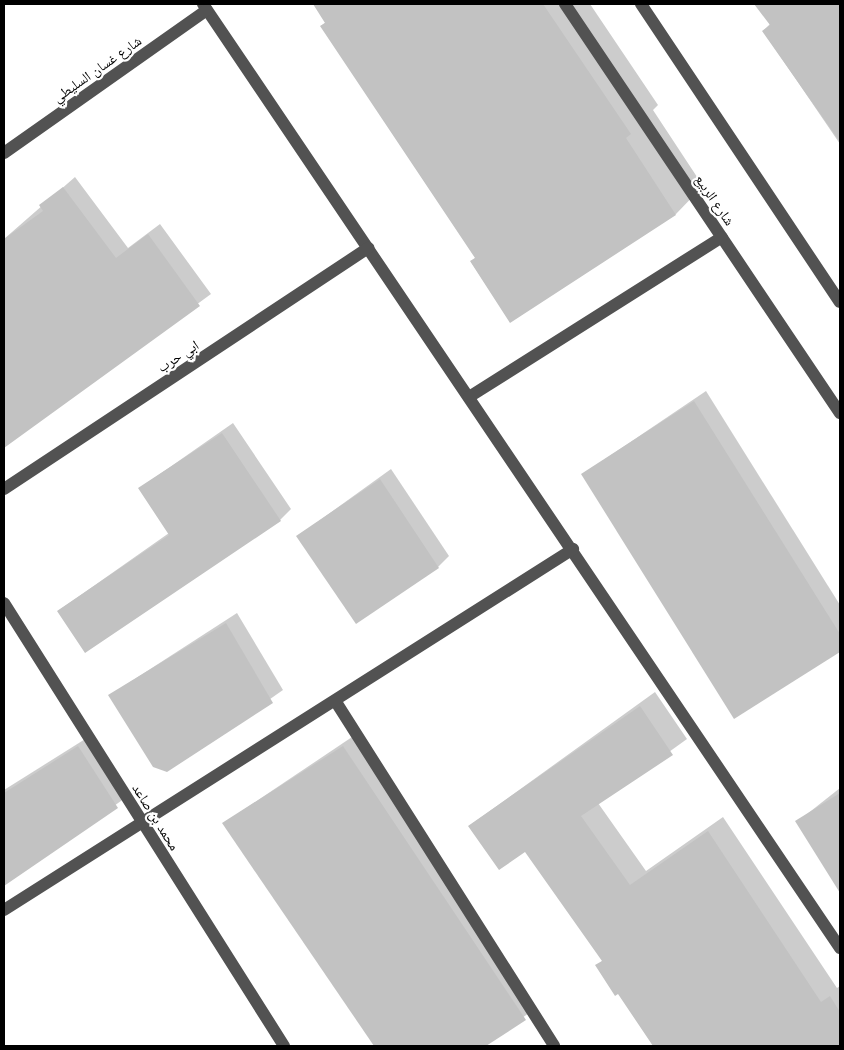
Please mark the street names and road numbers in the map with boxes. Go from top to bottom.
street label: شارع غسان السليطي [49,32,145,106]
street label: شارع الربيع [692,171,738,229]
street label: ابي حرب [154,336,202,376]
street label: محمد بن صاعد [129,780,183,854]

